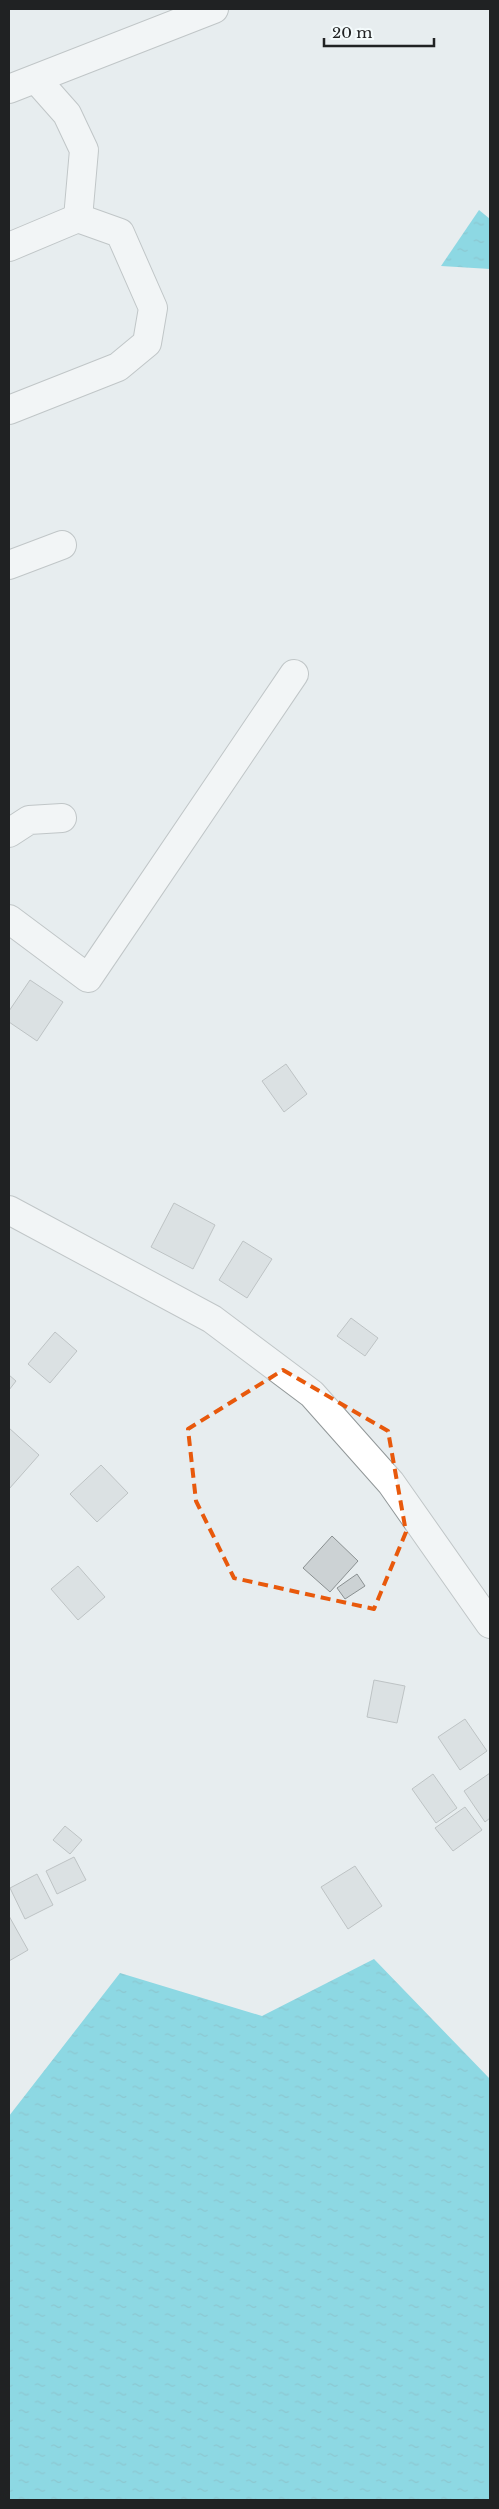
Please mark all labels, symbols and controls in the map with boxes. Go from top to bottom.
scale bar [324,15,434,47]
text: 20 m [332,23,372,42]

